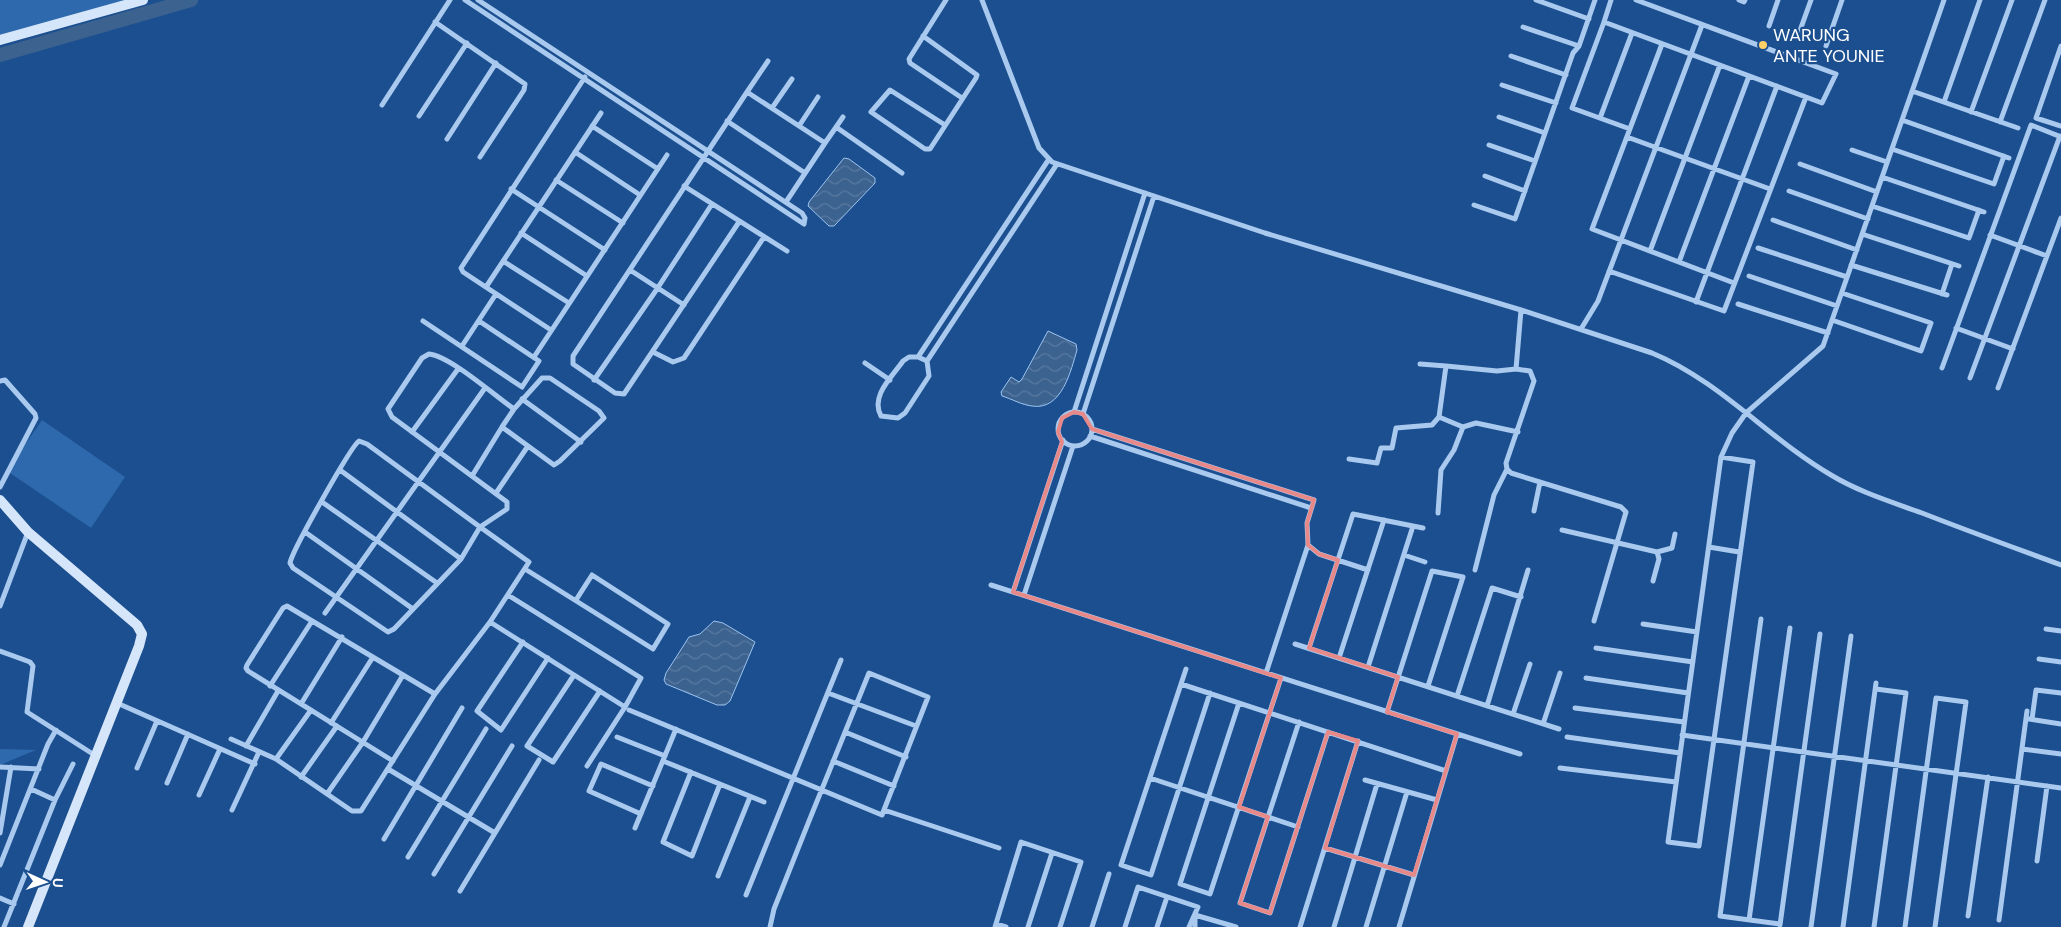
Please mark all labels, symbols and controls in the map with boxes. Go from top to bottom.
place label: WARUNG ANTE YOUNIE [1773,23,1885,68]
marker: WARUNG ANTE YOUNIE [1757,39,1769,51]
north arrow [20,857,70,907]
text: U [49,877,67,888]

